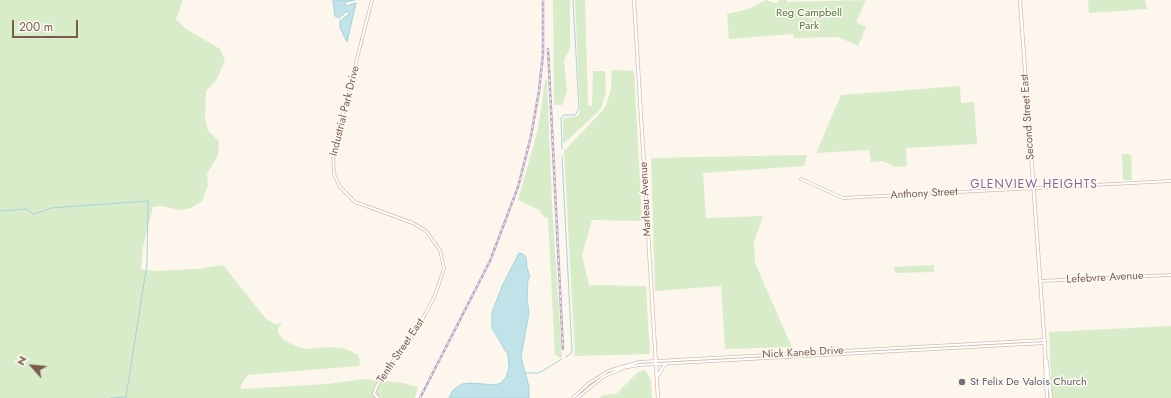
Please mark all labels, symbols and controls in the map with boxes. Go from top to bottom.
park label: Reg Campbell Park [776,6,842,32]
scale bar [14,12,80,38]
text: 200 m [19,18,53,36]
street label: Industrial Park Drive [327,64,363,158]
street label: Second Street East [1018,74,1038,160]
street label: Marleau Avenue [637,161,655,237]
district label: GLENVIEW HEIGHTS [970,178,1098,192]
street label: Anthony Street [890,186,958,202]
street label: Lefebvre Avenue [1066,269,1144,287]
street label: Tenth Street East [375,316,427,386]
street label: Nick Kaneb Drive [762,344,844,362]
north arrow [12,346,52,386]
text: N [12,353,30,368]
place label: St Felix De Valois Church [970,375,1087,389]
marker: St Felix De Valois Church [957,377,967,387]

